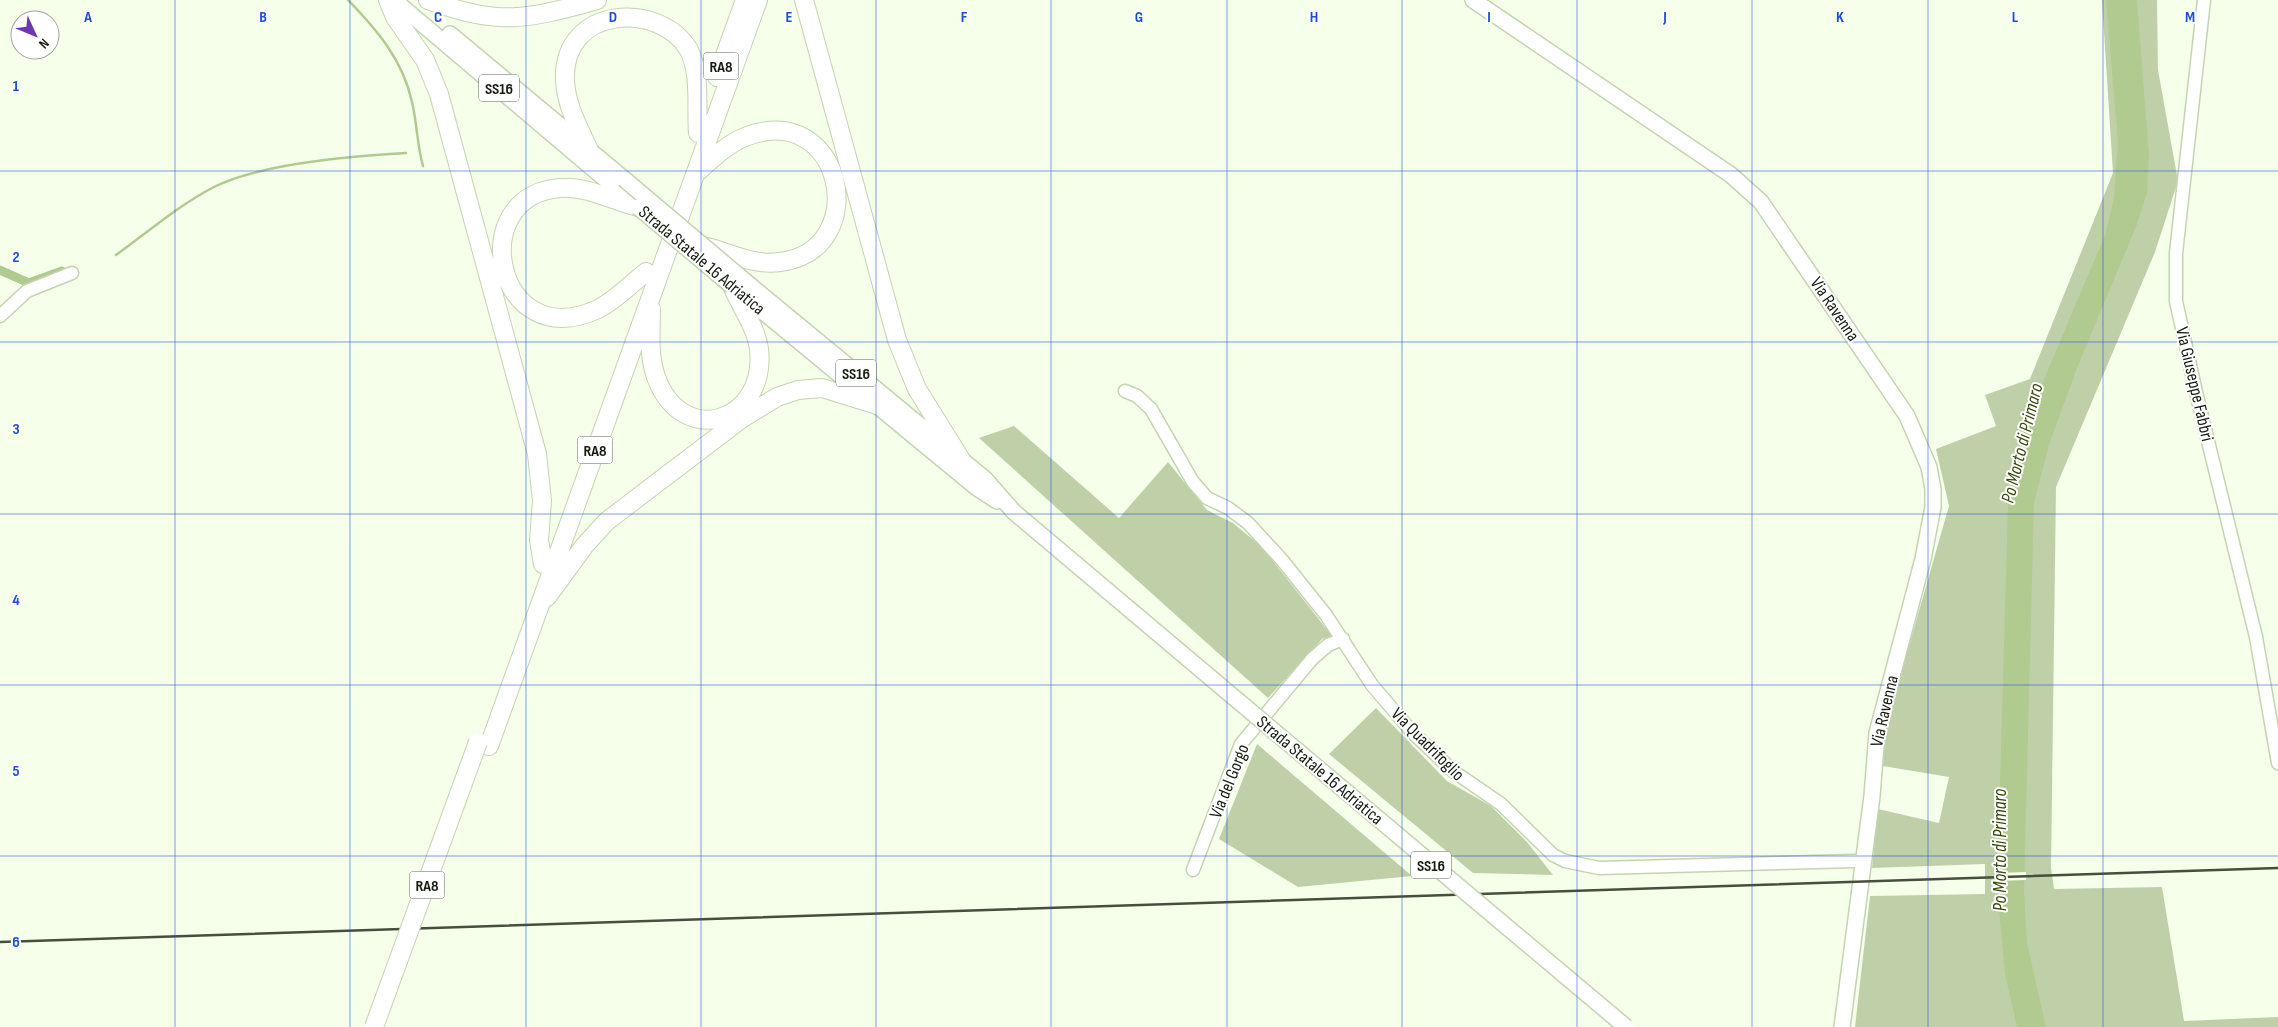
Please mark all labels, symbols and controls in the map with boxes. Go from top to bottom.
text: A [83,8,92,27]
text: B [259,8,267,27]
text: C [434,8,442,27]
text: D [609,8,617,27]
text: E [786,8,793,27]
text: F [961,8,968,27]
text: G [1135,8,1143,27]
text: H [1310,8,1318,27]
text: I [1487,8,1491,27]
text: J [1662,8,1667,27]
text: K [1836,8,1844,27]
text: L [2012,8,2019,27]
text: M [2185,8,2195,27]
north arrow [10,10,60,60]
text: N [35,35,53,52]
road number: RA8 [704,52,738,80]
road number: SS16 [479,75,519,102]
text: 1 [13,77,20,96]
street label: Strada Statale 16 Adriatica [634,201,769,319]
text: 2 [12,248,20,267]
street label: Via Ravenna [1806,273,1864,345]
street label: Via Giuseppe Fabbri [2171,325,2218,443]
road number: SS16 [836,359,876,386]
water label: Po Morto di Primaro [1996,381,2048,506]
text: 3 [12,420,20,439]
road number: RA8 [578,436,612,464]
text: 4 [12,591,20,610]
street label: Via Ravenna [1866,673,1903,749]
street label: Via Quadrifoglio [1387,704,1468,785]
street label: Strada Statale 16 Adriatica [1252,711,1387,829]
street label: Via del Gorgo [1205,741,1254,821]
text: 5 [12,762,20,781]
water label: Po Morto di Primaro [1989,788,2012,911]
road number: SS16 [1411,852,1451,878]
road number: RA8 [410,872,444,898]
text: 6 [12,933,20,952]

